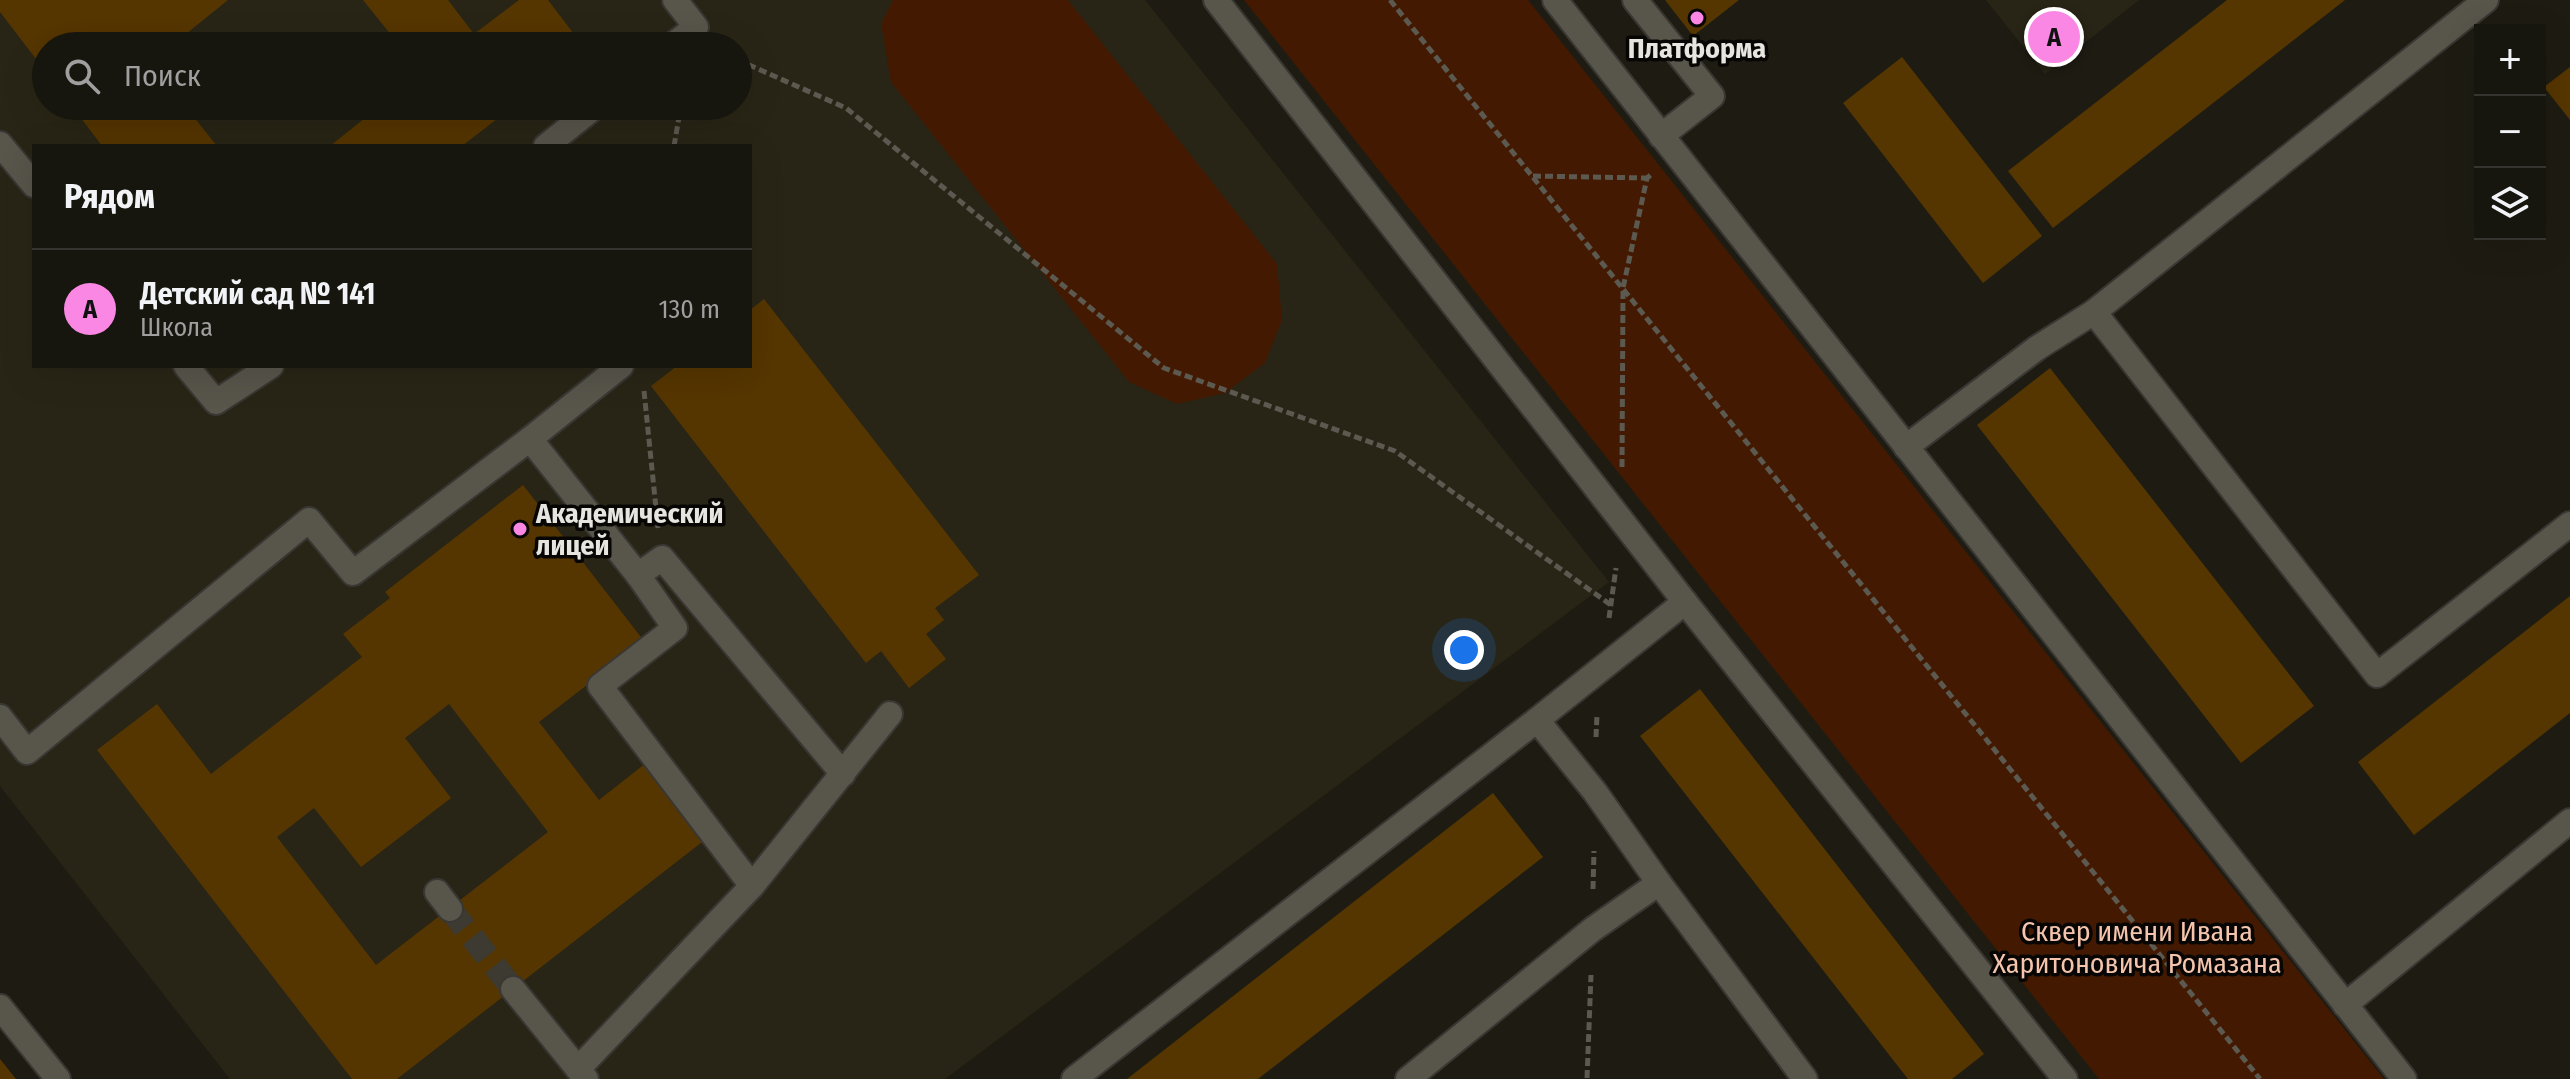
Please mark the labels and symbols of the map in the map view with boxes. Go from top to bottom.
pin: A [2028,7,2080,67]
marker: Платформа [1688,9,1706,27]
place label: Платформа [1628,32,1766,65]
place label: Академический лицей [535,497,724,562]
marker: Академический лицей [511,520,529,538]
your location [1444,630,1484,670]
park label: Сквер имени Ивана Харитоновича Ромазана [1992,915,2282,980]

